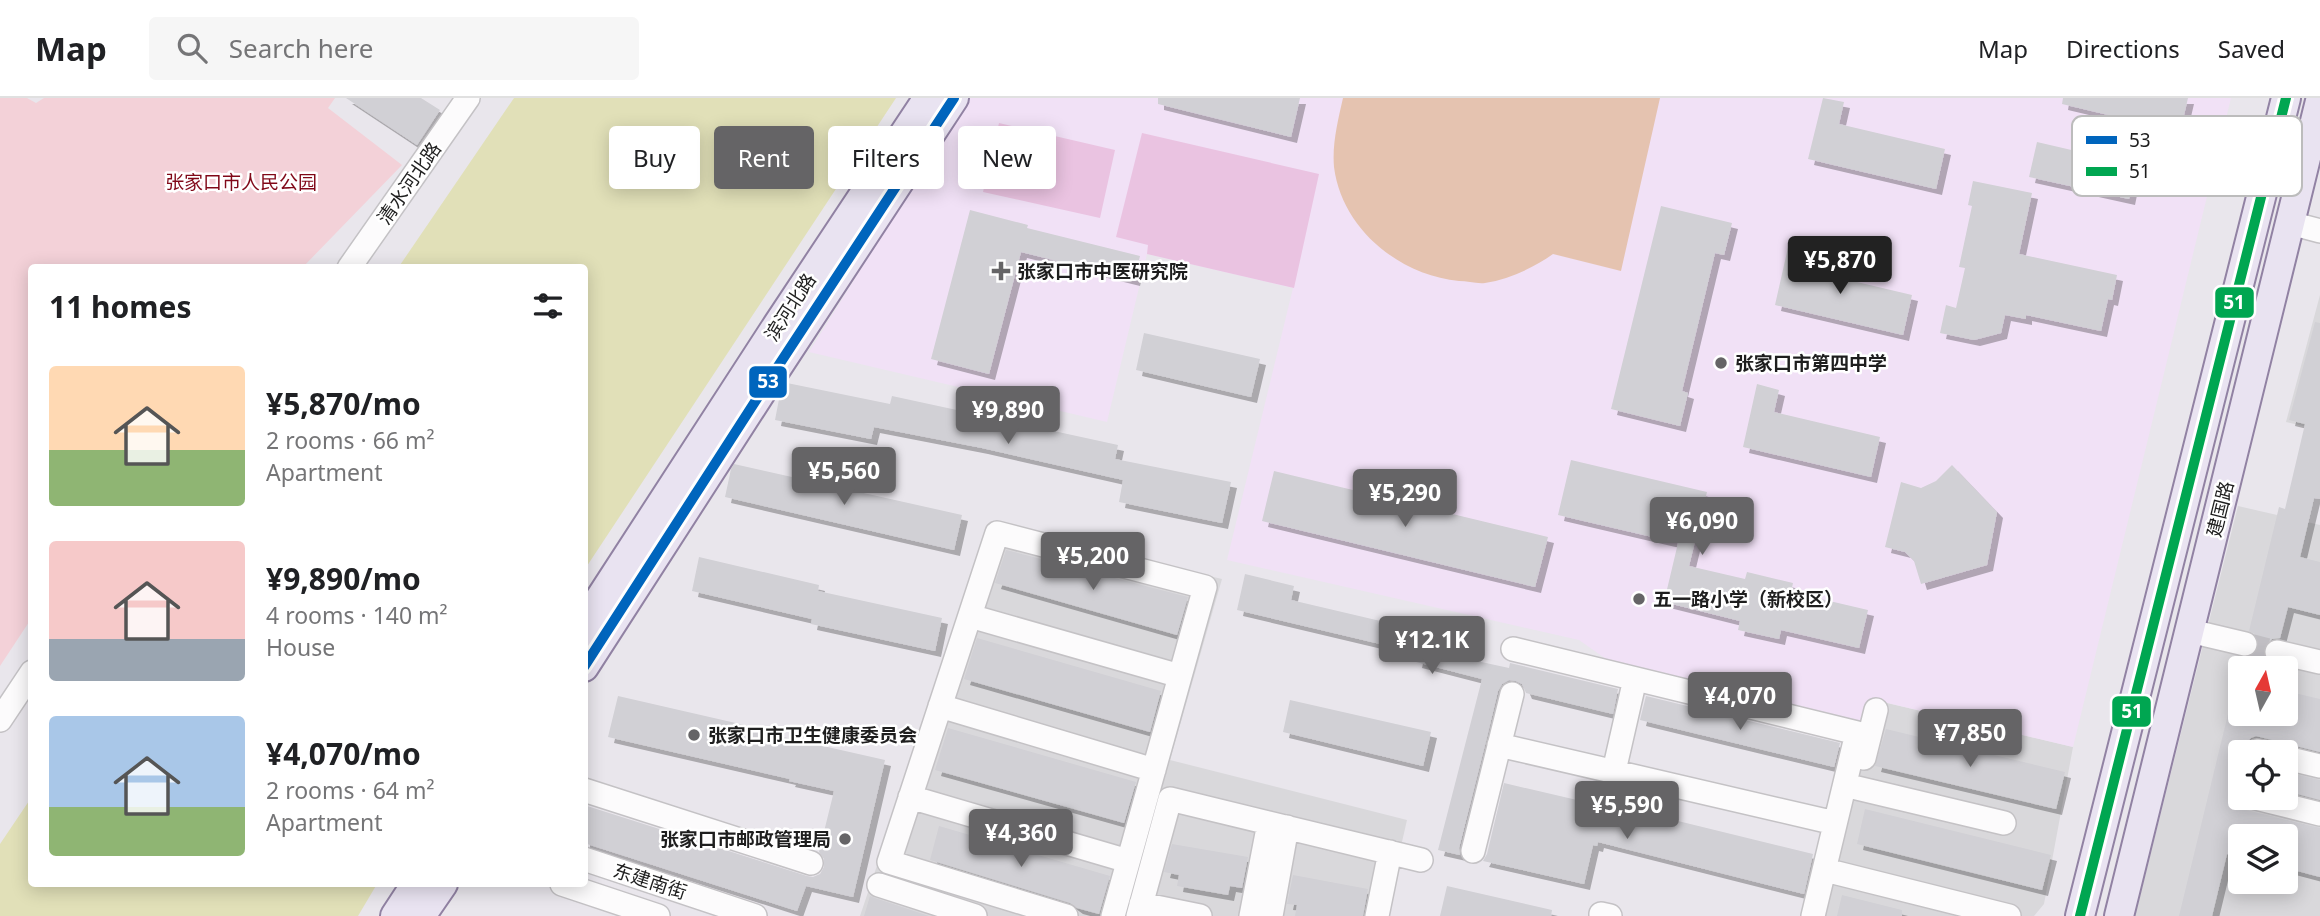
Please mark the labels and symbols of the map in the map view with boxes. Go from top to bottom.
legend [2072,116,2302,196]
text: 53 [2129,127,2151,153]
street label: 清水河北路 [371,137,447,229]
text: 51 [2129,158,2151,184]
park label: 张家口市人民公园 [165,169,317,195]
pin: ¥5,870 [1783,236,1897,296]
place label: 张家口市中医研究院 [1017,258,1188,284]
marker: 张家口市中医研究院 [991,261,1011,281]
street label: 滨河北路 [758,268,822,346]
line badge: 51 [2214,286,2255,319]
text: 51 [2223,289,2245,315]
place label: 张家口市第四中学 [1735,350,1887,376]
marker: 张家口市第四中学 [1713,355,1729,371]
line badge: 53 [748,365,788,399]
text: 53 [757,368,779,394]
pin: ¥9,890 [951,386,1065,446]
pin: ¥5,560 [787,448,901,507]
pin: ¥5,290 [1348,470,1462,529]
street label: 建国路 [2200,478,2240,540]
pin: ¥6,090 [1645,498,1759,557]
pin: ¥5,200 [1036,532,1150,592]
place label: 五一路小学（新校区） [1653,586,1843,612]
marker: 五一路小学（新校区） [1631,591,1647,607]
pin: ¥12.1K [1375,616,1489,676]
north arrow [2228,656,2298,726]
pin: ¥4,070 [1683,672,1797,732]
line badge: 51 [2111,695,2152,728]
text: 51 [2121,698,2143,724]
pin: ¥7,850 [1913,710,2027,769]
place label: 张家口市卫生健康委员会 [708,722,917,748]
marker: 张家口市卫生健康委员会 [686,727,702,743]
pin: ¥5,590 [1570,782,1684,841]
pin: ¥4,360 [964,810,1078,869]
place label: 张家口市邮政管理局 [660,826,831,852]
marker: 张家口市邮政管理局 [837,831,853,847]
street label: 东建南街 [610,857,690,905]

